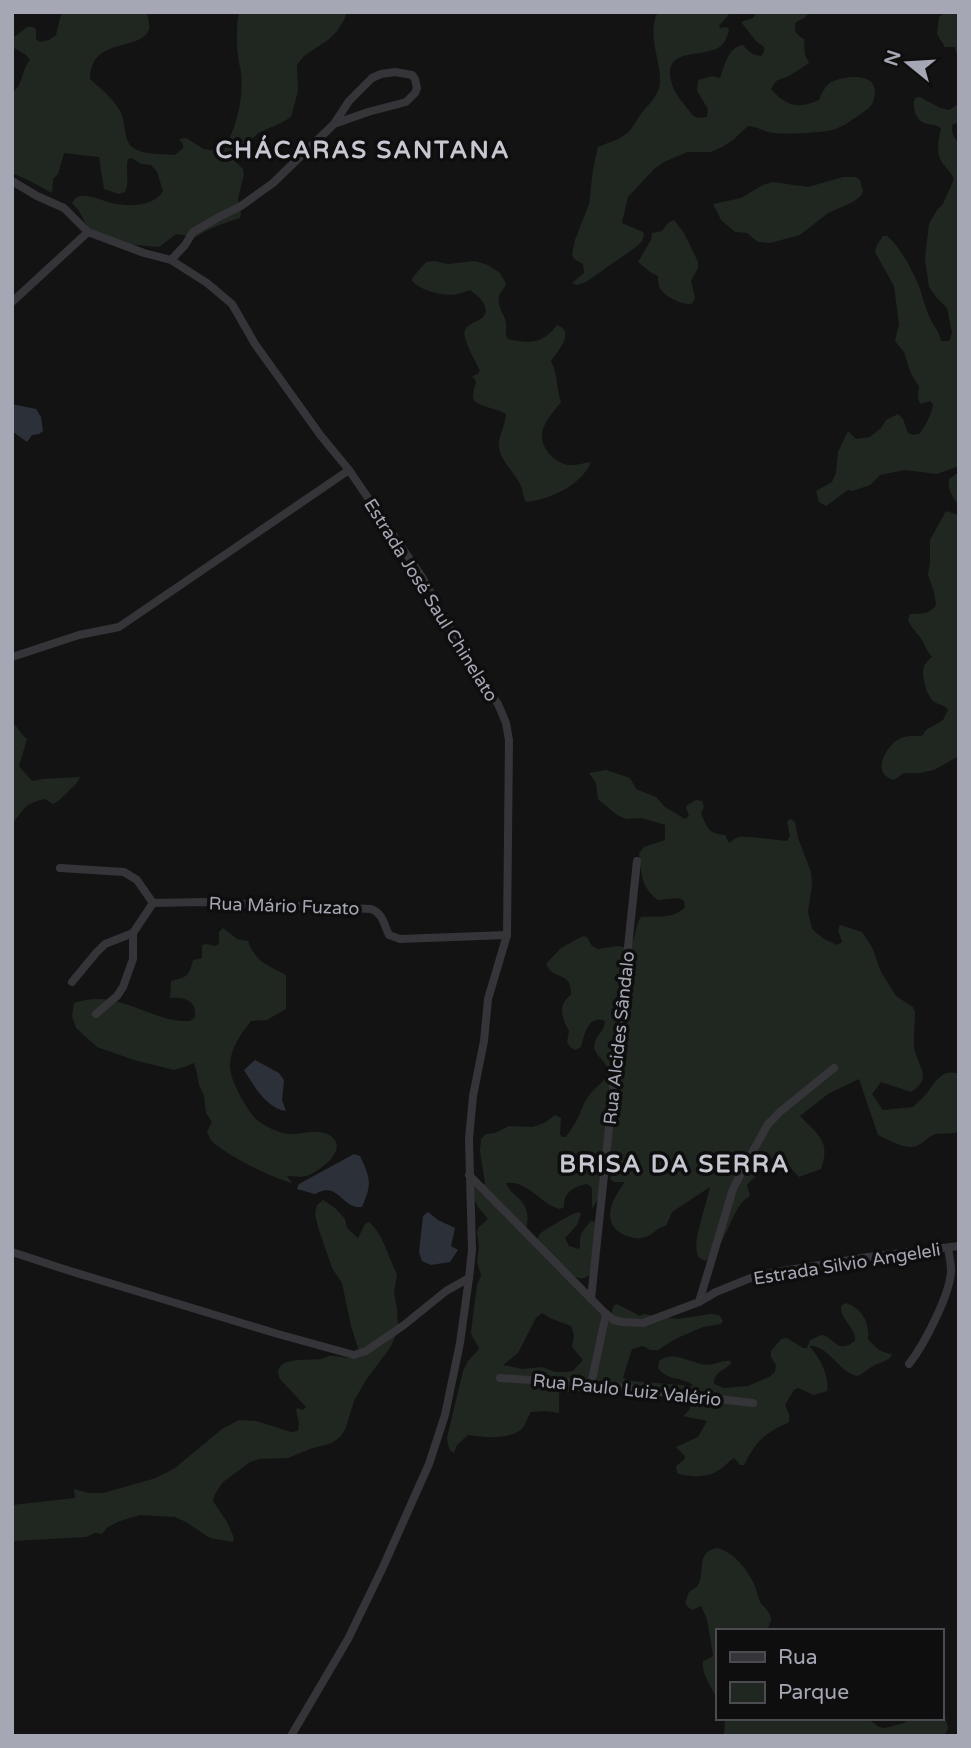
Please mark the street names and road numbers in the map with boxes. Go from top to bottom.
street label: Estrada José Saul Chinelato [359,494,503,706]
street label: Rua Mário Fuzato [208,892,360,920]
street label: Rua Alcides Sândalo [599,950,639,1126]
street label: Estrada Silvio Angeleli [752,1238,942,1290]
street label: Rua Paulo Luiz Valério [532,1369,722,1411]

